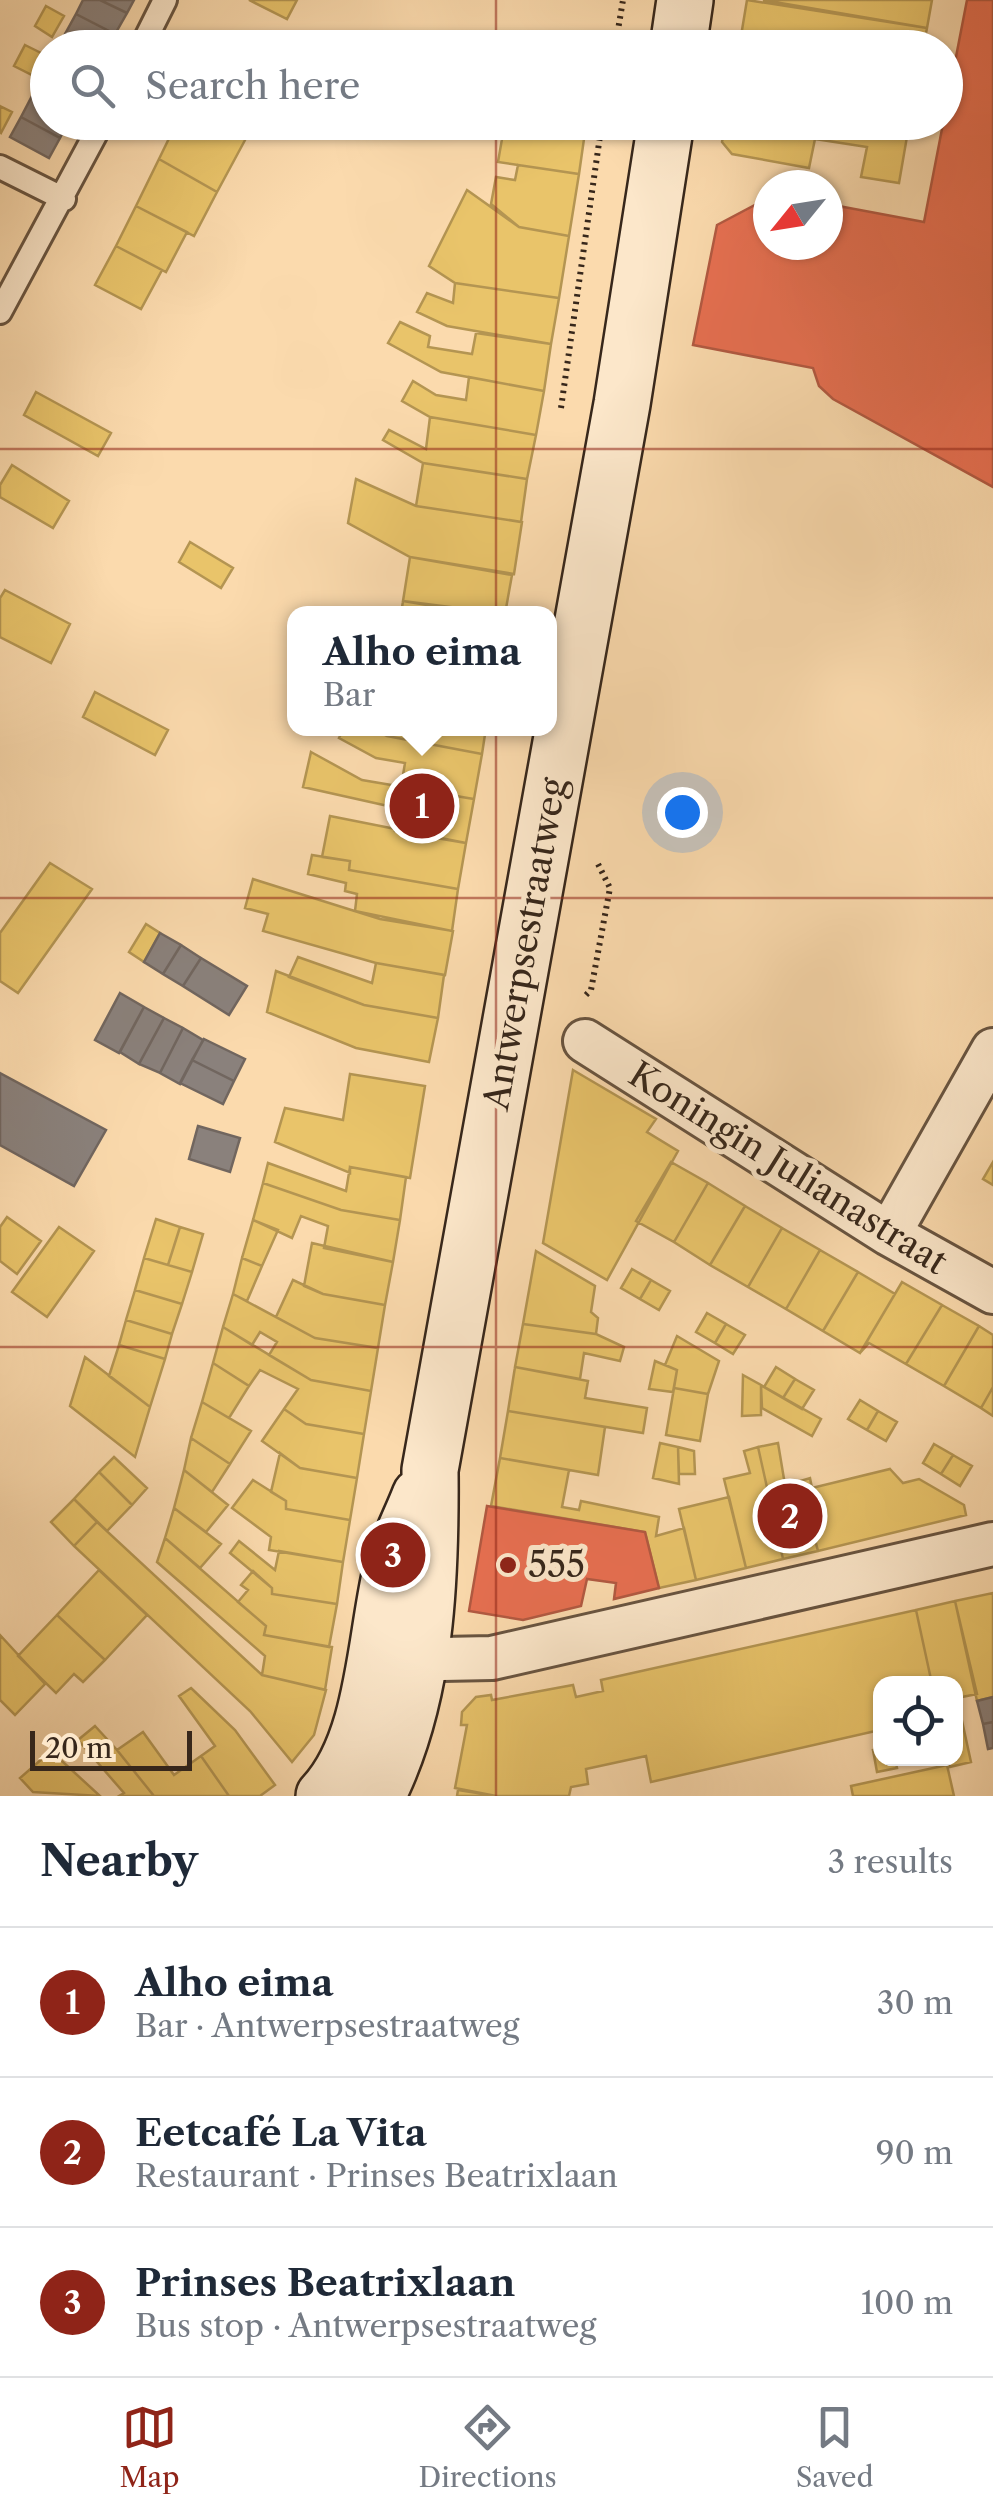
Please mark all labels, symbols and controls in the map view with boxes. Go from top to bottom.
search box [30,30,963,140]
icon: search [65,58,120,113]
text: Search here [145,62,360,109]
north arrow [753,170,843,260]
popup [287,606,557,736]
text: Alho eima [323,628,521,675]
text: Bar [323,675,375,714]
pin: 1 [390,768,454,844]
street label: Antwerpsestraatweg [474,774,575,1114]
your location [657,787,708,838]
street label: Koningin Julianastraat [621,1052,956,1283]
pin: 2 [758,1478,822,1554]
pin: 3 [360,1518,426,1592]
place label: 555 [528,1543,585,1586]
marker: 555 [497,1554,519,1576]
map controls [873,1676,963,1766]
button: locate [873,1676,963,1766]
scale bar [30,1726,192,1770]
text: 20 m [45,1731,112,1765]
text: Nearby [40,1835,198,1887]
text: 3 results [827,1842,953,1881]
text: Alho eima [135,1959,334,2006]
text: 1 [65,1983,80,2022]
text: 30 m [877,1983,953,2022]
text: Bar · Antwerpsestraatweg [135,2006,519,2045]
text: Eetcafé La Vita [135,2109,427,2156]
text: 2 [63,2133,82,2172]
text: 90 m [876,2133,953,2172]
text: Restaurant · Prinses Beatrixlaan [135,2156,618,2195]
text: Prinses Beatrixlaan [135,2259,515,2306]
text: 3 [63,2283,82,2322]
text: 100 m [861,2283,953,2322]
text: Bus stop · Antwerpsestraatweg [135,2306,596,2345]
tab: Map [119,2400,180,2494]
tab: Directions [418,2400,557,2494]
tab: Saved [796,2400,874,2494]

